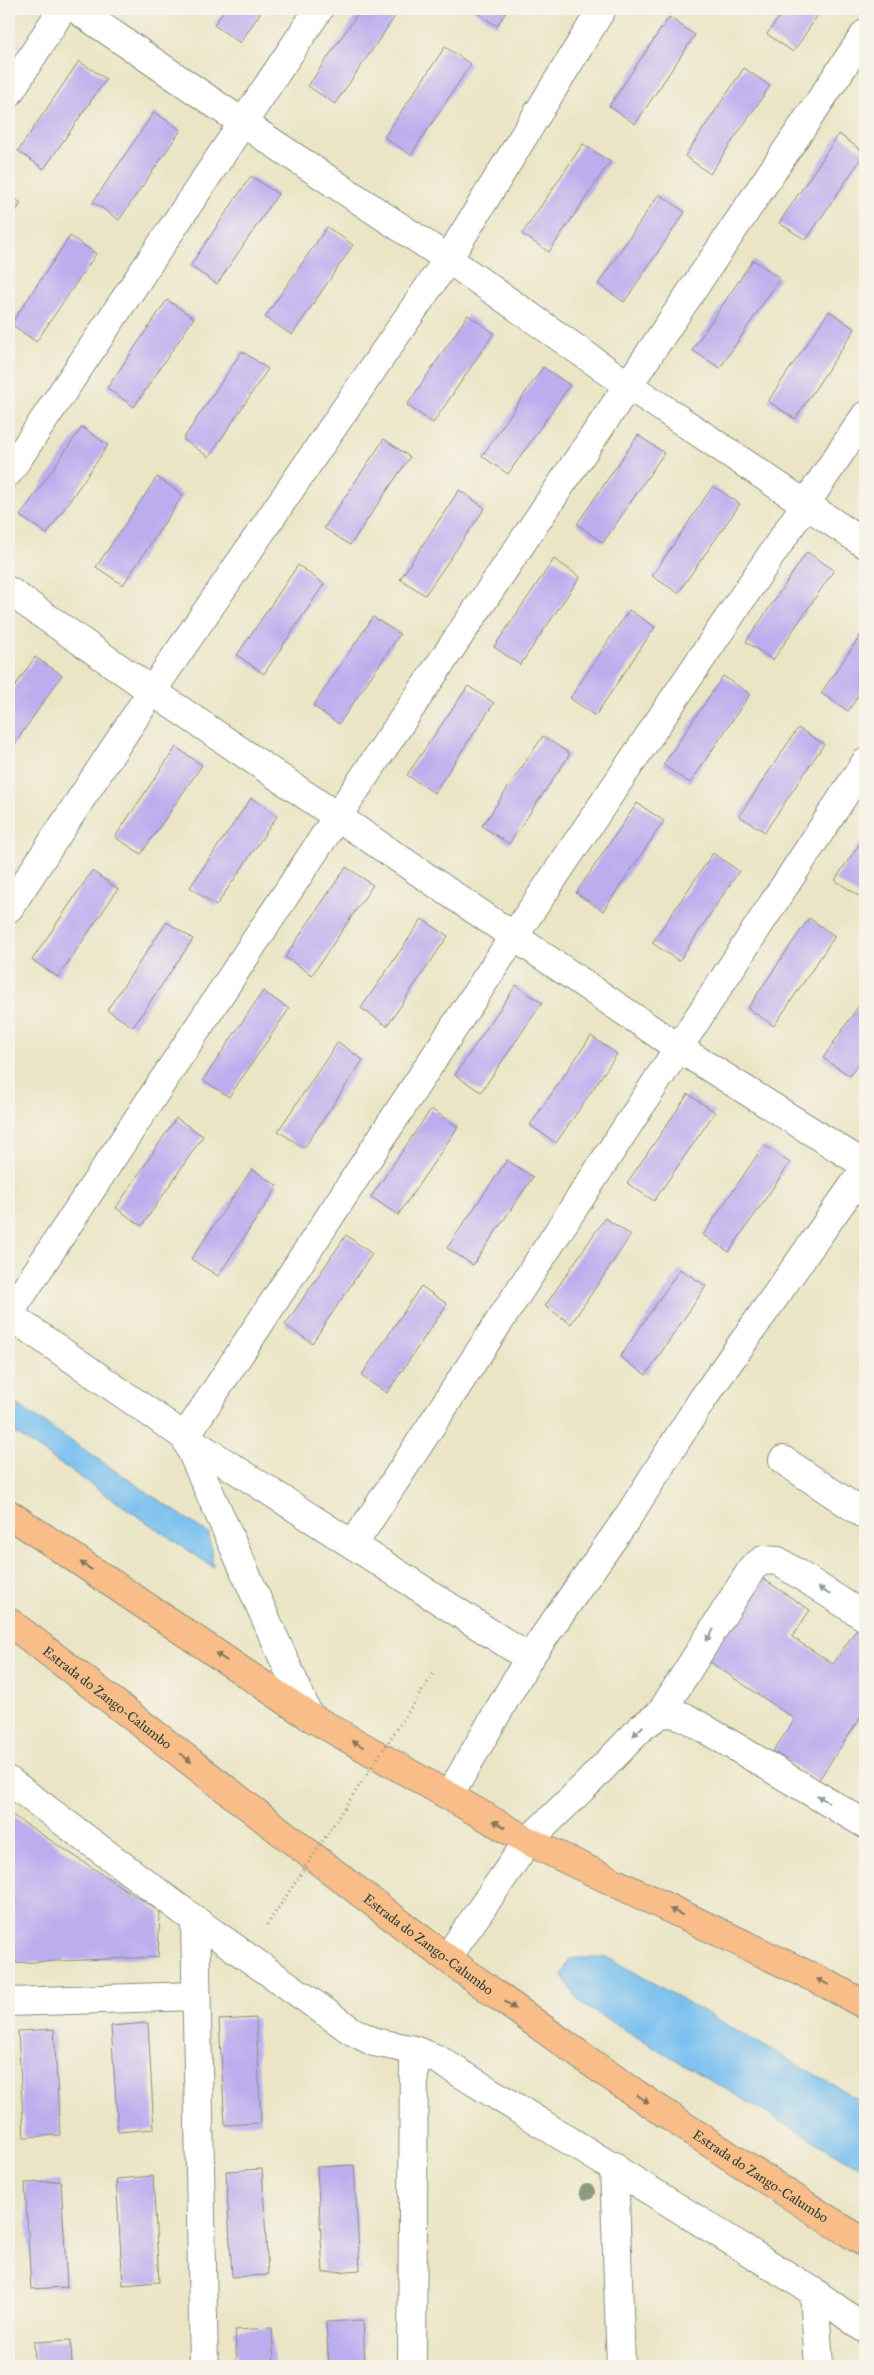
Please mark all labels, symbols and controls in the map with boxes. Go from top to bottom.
one-way arrow [80,1561,93,1571]
one-way arrow [818,1586,831,1595]
one-way arrow [705,1629,715,1642]
street label: Estrada do Zango-Calumbo [39,1643,175,1753]
one-way arrow [215,1652,228,1662]
one-way arrow [632,1725,644,1737]
one-way arrow [351,1740,366,1748]
one-way arrow [179,1753,192,1764]
one-way arrow [817,1795,830,1804]
one-way arrow [492,1820,505,1829]
street label: Estrada do Zango-Calumbo [360,1890,497,1999]
one-way arrow [669,1907,683,1915]
one-way arrow [815,1978,830,1986]
one-way arrow [503,2000,517,2010]
one-way arrow [636,2094,650,2104]
street label: Estrada do Zango-Calumbo [689,2126,831,2227]

